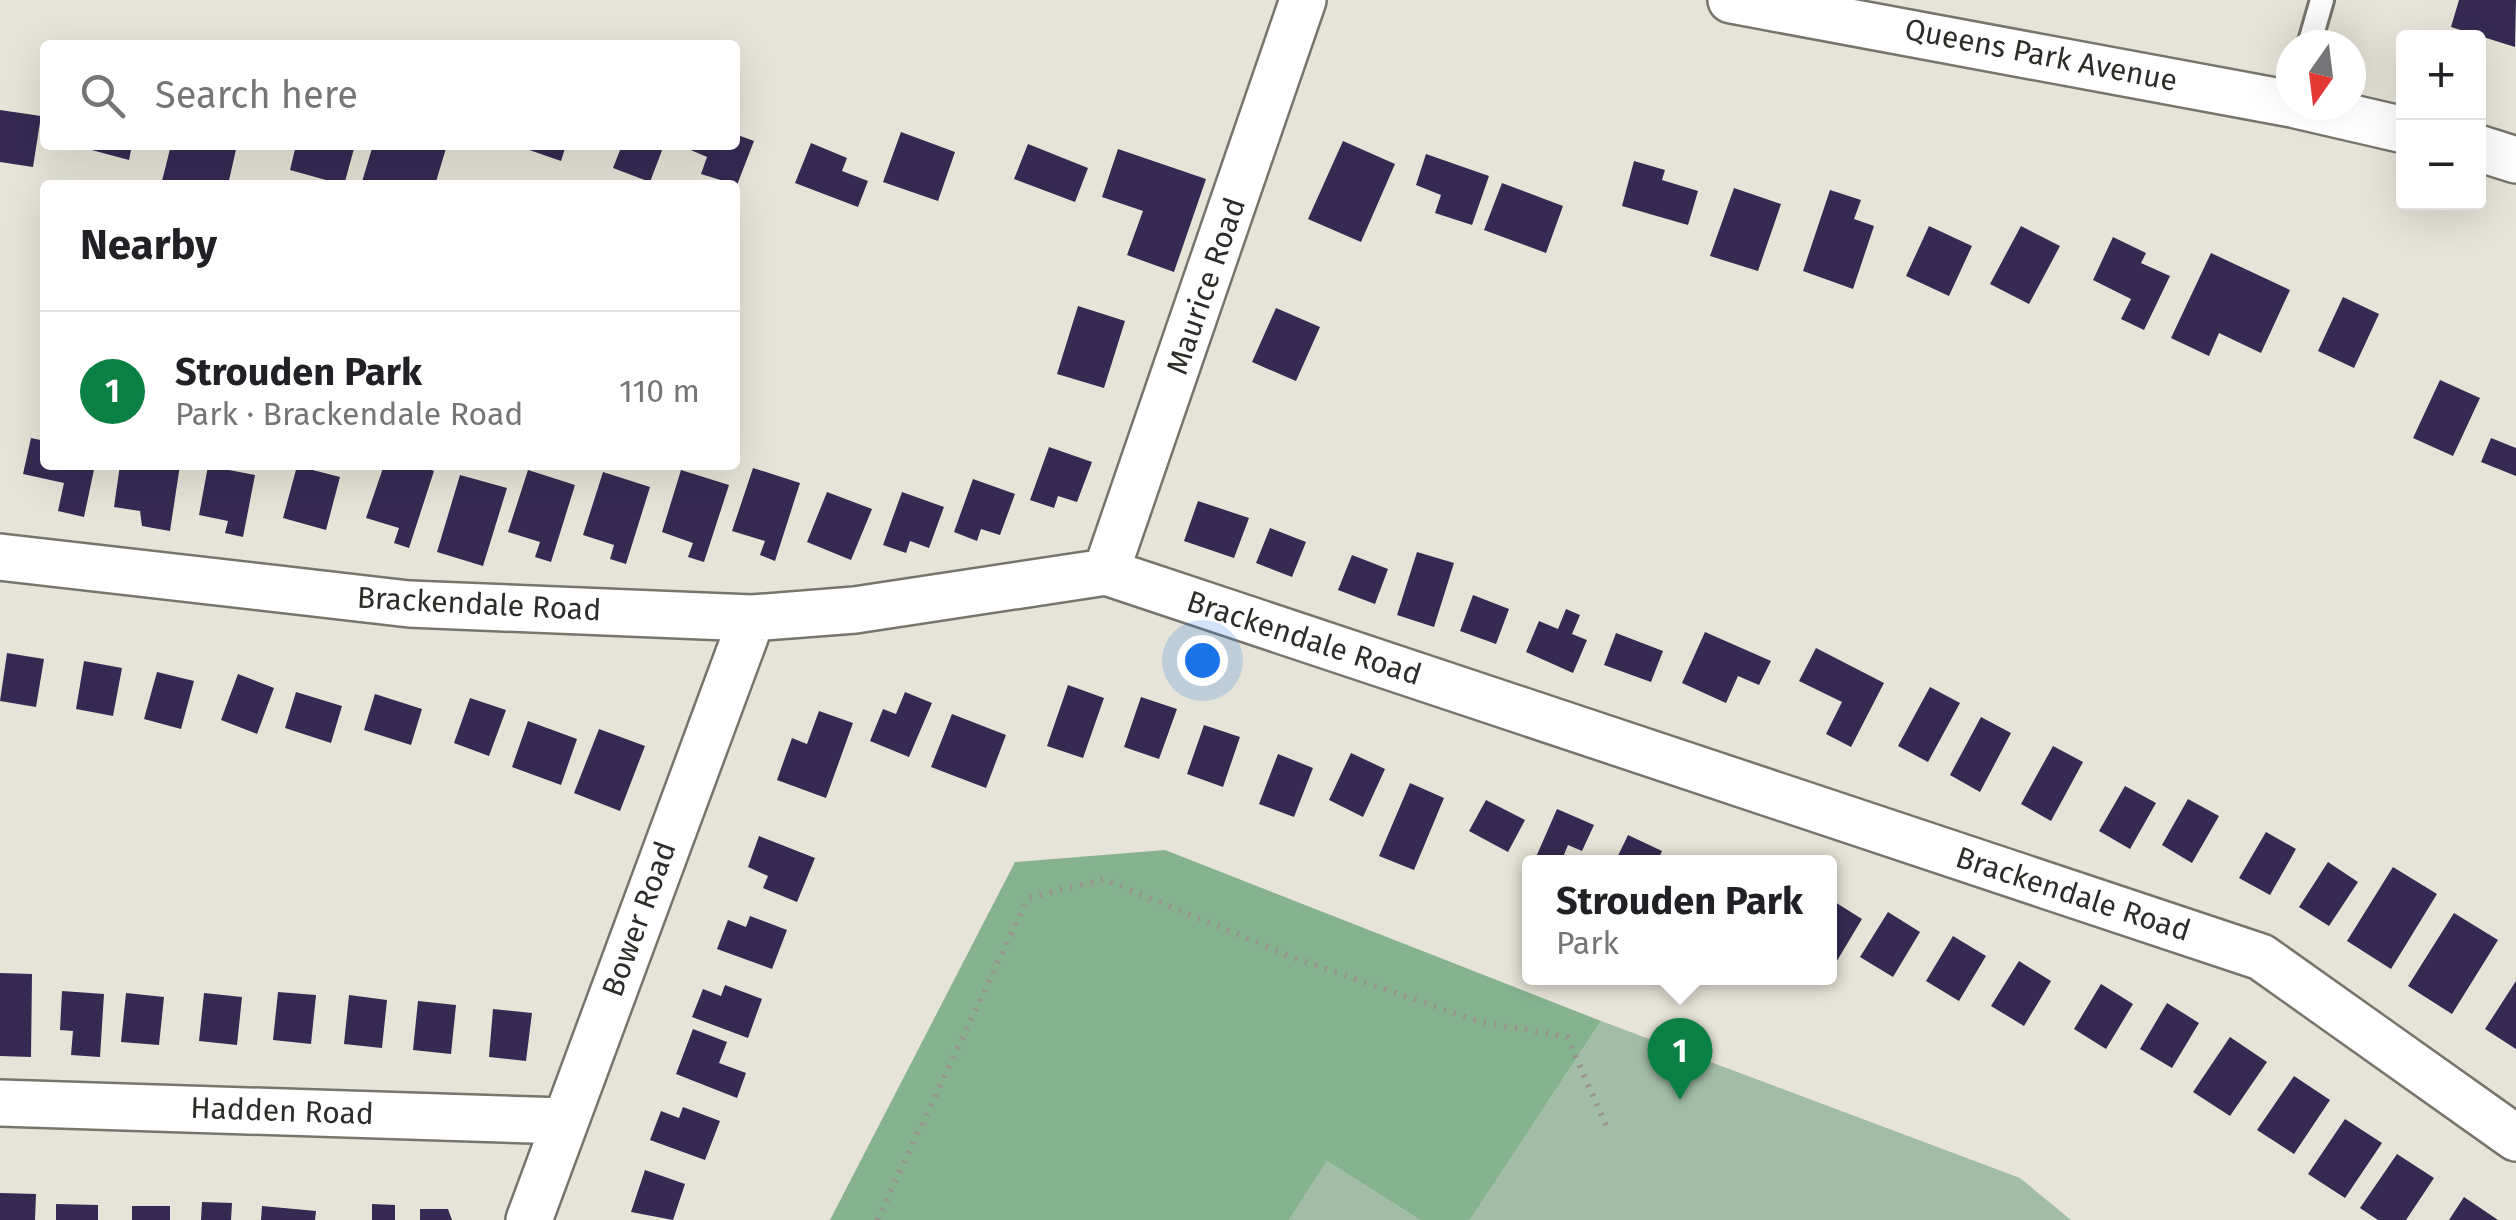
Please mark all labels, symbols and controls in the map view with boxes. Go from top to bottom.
street label: Queens Park Avenue [1902,11,2180,99]
north arrow [2276,30,2366,120]
map controls [2396,30,2486,210]
button: + [2396,30,2486,120]
search box [40,40,740,150]
icon: search [75,68,130,123]
text: Search here [155,72,358,118]
button: − [2396,120,2486,210]
street label: Maurice Road [1159,193,1253,379]
text: Nearby [80,220,217,270]
text: Strouden Park [175,349,422,395]
text: 1 [105,372,120,410]
text: 110 m [619,372,700,410]
text: Park · Brackendale Road [175,395,523,433]
street label: Brackendale Road [356,580,602,628]
street label: Brackendale Road [1182,583,1426,693]
your location [1177,635,1228,686]
street label: Bower Road [594,837,684,1001]
street label: Brackendale Road [1951,839,2195,949]
popup [1522,855,1837,985]
text: Strouden Park [1556,878,1803,924]
text: Park [1556,924,1619,962]
pin: 1 [1648,1018,1712,1100]
street label: Hadden Road [190,1090,374,1132]

